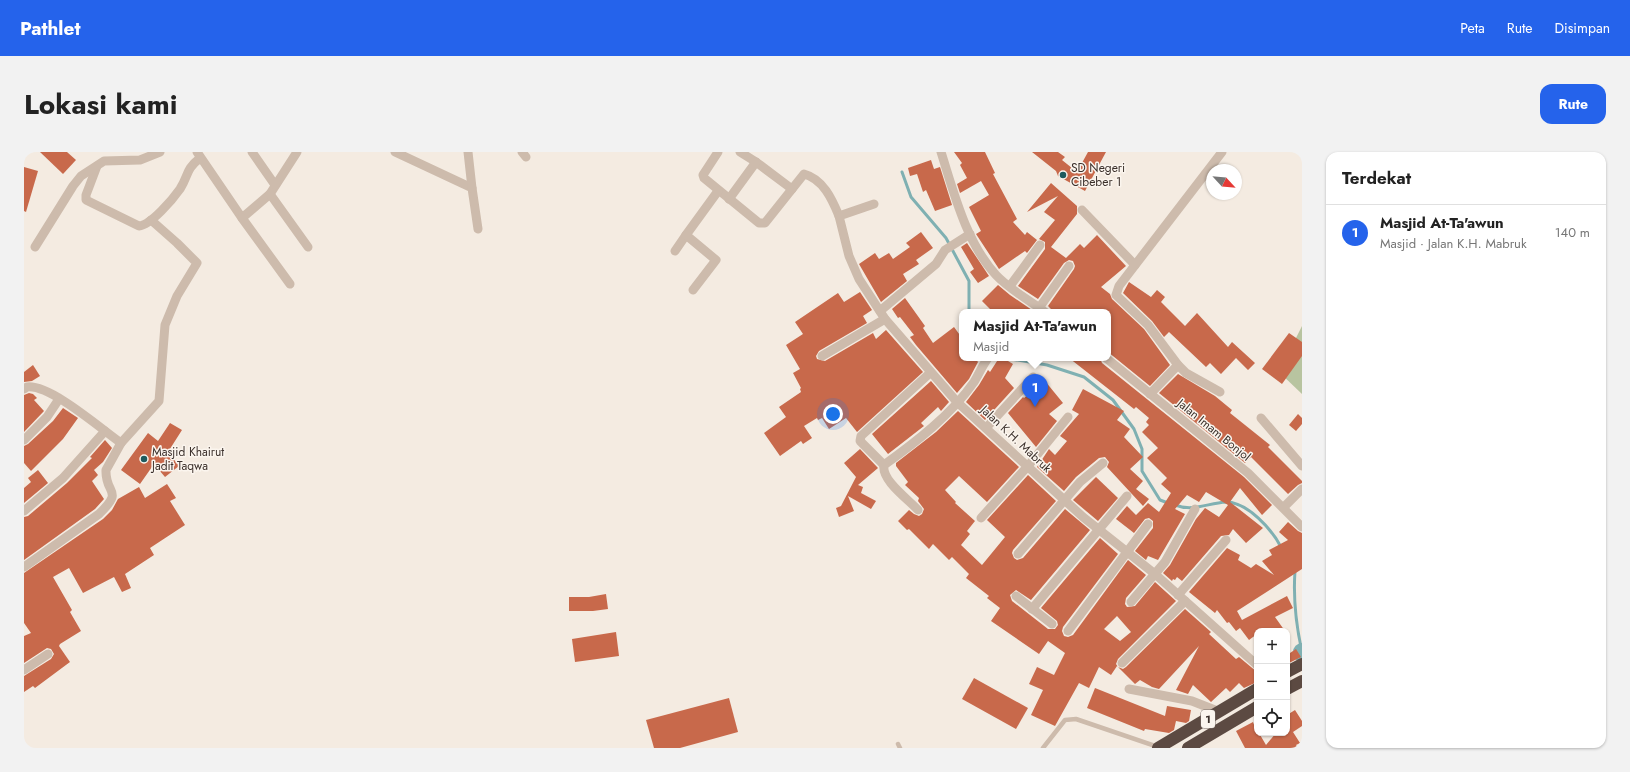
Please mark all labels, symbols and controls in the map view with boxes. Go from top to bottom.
text: Pathlet [20,15,80,42]
text: Peta [1460,18,1485,38]
text: Rute [1507,18,1533,38]
text: Disimpan [1555,18,1610,38]
text: Lokasi kami [24,84,177,125]
button: Rute [1540,84,1606,124]
place label: SD Negeri Cibeber 1 [1071,159,1125,191]
north arrow [1206,164,1242,200]
text: Terdekat [1342,166,1411,190]
marker: SD Negeri Cibeber 1 [1058,170,1068,180]
text: Masjid At-Ta'awun [1380,212,1504,234]
text: 1 [1352,223,1358,242]
text: 140 m [1555,223,1590,242]
text: Masjid · Jalan K.H. Mabruk [1380,234,1527,253]
popup [959,309,1111,361]
text: Masjid At-Ta'awun [973,315,1097,337]
text: Masjid [973,337,1009,356]
pin: 1 [1022,374,1048,407]
street label: Jalan Imam Bonjol [1172,393,1255,465]
street label: Jalan K.H. Mabruk [975,400,1056,477]
your location [823,404,843,424]
place label: Masjid Khairut Jadit Taqwa [150,443,224,475]
marker: Masjid Khairut Jadit Taqwa [139,454,149,464]
map controls [1254,628,1290,736]
button: + [1254,628,1290,664]
button: − [1254,664,1290,700]
button: locate [1254,700,1290,736]
road number: 1 [1201,710,1215,728]

